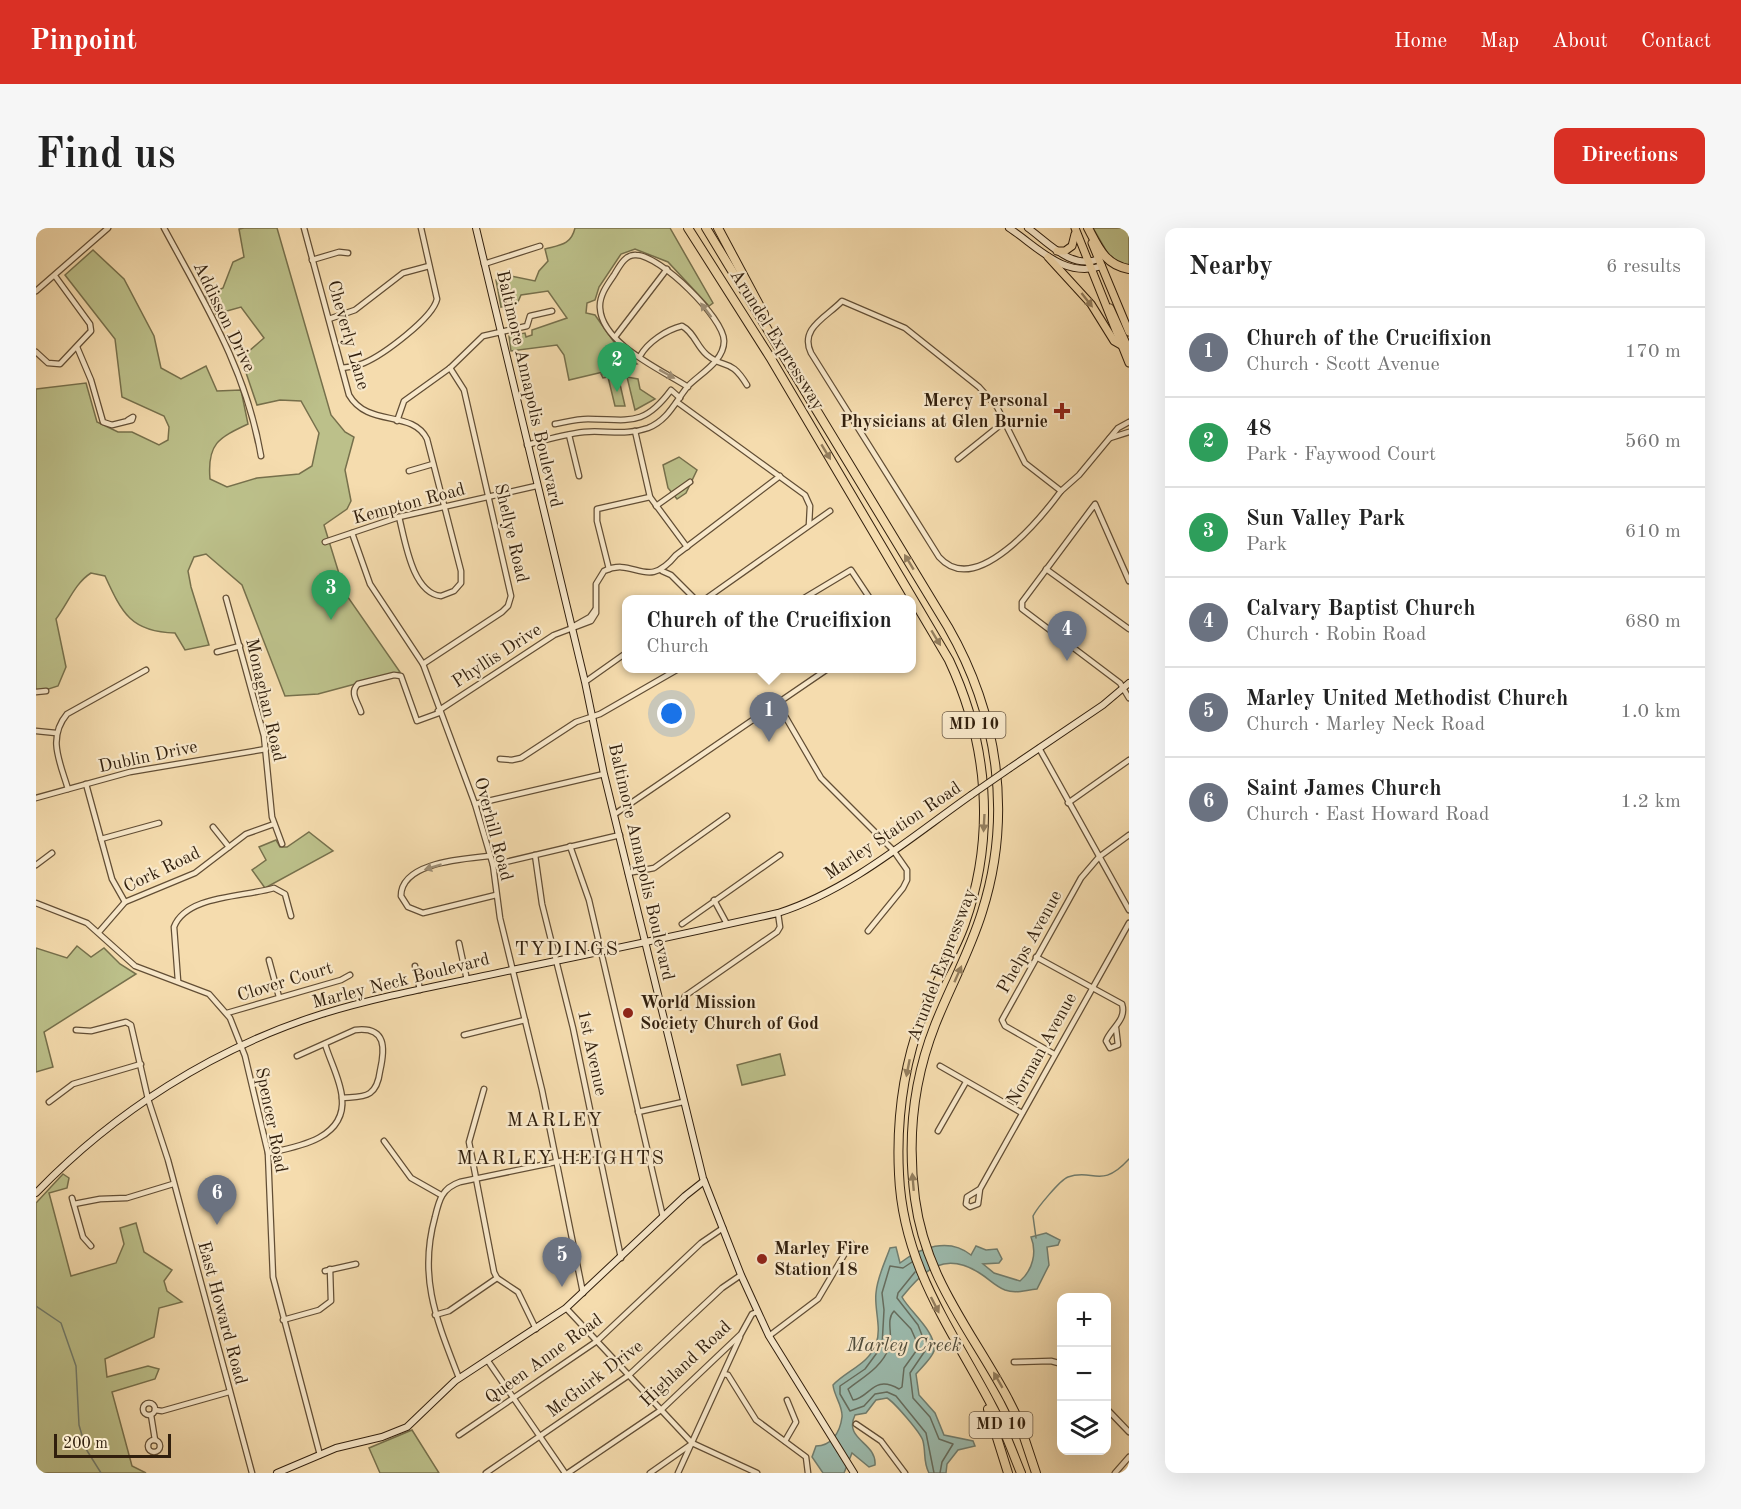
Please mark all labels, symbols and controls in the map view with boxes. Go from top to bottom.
text: Pinpoint [30,28,137,56]
text: Home [1394,31,1447,52]
text: Map [1480,31,1519,52]
text: About [1552,31,1608,52]
text: Contact [1641,31,1711,52]
button: Directions [1554,128,1705,184]
text: Find us [36,135,175,177]
text: Nearby [1189,254,1273,280]
text: 6 results [1606,257,1681,277]
street label: Addisson Drive [190,259,258,375]
street label: Arundel Expressway [726,267,828,414]
street label: Baltimore Annapolis Boulevard [493,269,565,509]
street label: Cheverly Lane [324,278,372,392]
one-way arrow [1080,292,1093,308]
one-way arrow [700,302,712,318]
text: Church of the Crucifixion [1246,328,1492,350]
pin: 2 [598,342,636,392]
text: 1 [1203,342,1214,362]
text: 170 m [1625,342,1681,362]
text: Church · Scott Avenue [1246,355,1440,375]
one-way arrow [659,369,676,379]
place label: Mercy Personal Physicians at Glen Burnie [840,392,1048,431]
marker: Mercy Personal Physicians at Glen Burnie [1053,402,1071,420]
text: 48 [1246,418,1272,440]
text: 2 [1203,432,1214,452]
text: 560 m [1625,432,1681,452]
one-way arrow [821,444,831,461]
text: Park · Faywood Court [1246,445,1436,465]
street label: Kempton Road [351,480,467,528]
street label: Shellye Road [491,482,531,584]
text: Sun Valley Park [1246,508,1405,530]
text: 3 [1203,522,1214,542]
text: 610 m [1625,522,1681,542]
text: Park [1246,535,1287,555]
one-way arrow [903,554,914,570]
pin: 3 [312,570,350,620]
popup [622,595,916,673]
text: Calvary Baptist Church [1246,598,1476,620]
text: Church of the Crucifixion [646,610,892,632]
pin: 4 [1048,612,1086,661]
text: 4 [1203,612,1214,632]
text: 680 m [1625,612,1681,632]
street label: Phyllis Drive [449,621,545,691]
text: Church · Robin Road [1246,625,1426,645]
one-way arrow [931,630,942,646]
street label: Monaghan Road [242,637,288,763]
text: Church [646,637,709,657]
text: Marley United Methodist Church [1246,688,1568,710]
pin: 1 [750,692,788,742]
your location [657,699,686,728]
text: 5 [1203,702,1214,722]
text: 1.0 km [1620,702,1681,722]
road number: MD 10 [942,712,1006,738]
text: Church · Marley Neck Road [1246,715,1485,735]
street label: Dublin Drive [97,738,199,776]
street label: Baltimore Annapolis Boulevard [605,742,677,982]
street label: Overhill Road [471,775,515,883]
text: Saint James Church [1246,778,1442,800]
street label: Marley Station Road [821,779,965,883]
text: 6 [1203,792,1214,812]
text: 1.2 km [1620,792,1681,812]
text: Church · East Howard Road [1246,805,1489,825]
one-way arrow [979,814,988,833]
street label: Cork Road [121,844,203,896]
one-way arrow [424,863,442,872]
street label: Arundel Expressway [905,886,980,1044]
street label: Phelps Avenue [994,888,1066,996]
district label: TYDINGS [514,940,620,960]
street label: Marley Neck Boulevard [310,950,492,1012]
street label: Clover Court [235,959,335,1005]
one-way arrow [953,965,962,982]
street label: Norman Avenue [1004,990,1080,1108]
place label: World Mission Society Church of God [640,994,819,1033]
marker: World Mission Society Church of God [621,1006,635,1020]
street label: 1st Avenue [574,1009,610,1097]
one-way arrow [903,1059,912,1078]
street label: Spencer Road [252,1066,290,1174]
district label: MARLEY [506,1111,604,1131]
district label: MARLEY HEIGHTS [457,1149,666,1169]
one-way arrow [908,1172,918,1191]
pin: 6 [198,1176,237,1225]
pin: 5 [542,1238,582,1287]
street label: East Howard Road [194,1239,250,1387]
place label: Marley Fire Station 18 [774,1240,869,1279]
marker: Marley Fire Station 18 [755,1252,769,1266]
map controls [1057,1293,1111,1455]
button: + [1057,1293,1111,1347]
one-way arrow [930,1296,940,1313]
street label: Queen Anne Road [482,1311,606,1407]
street label: Highland Road [637,1318,735,1410]
water label: Marley Creek [845,1336,962,1356]
street label: McGuirk Drive [544,1337,646,1421]
button: − [1057,1347,1111,1401]
one-way arrow [993,1371,1003,1388]
button: layers [1057,1401,1111,1455]
road number: MD 10 [970,1412,1032,1438]
scale bar [54,1431,171,1458]
text: 200 m [63,1436,108,1452]

